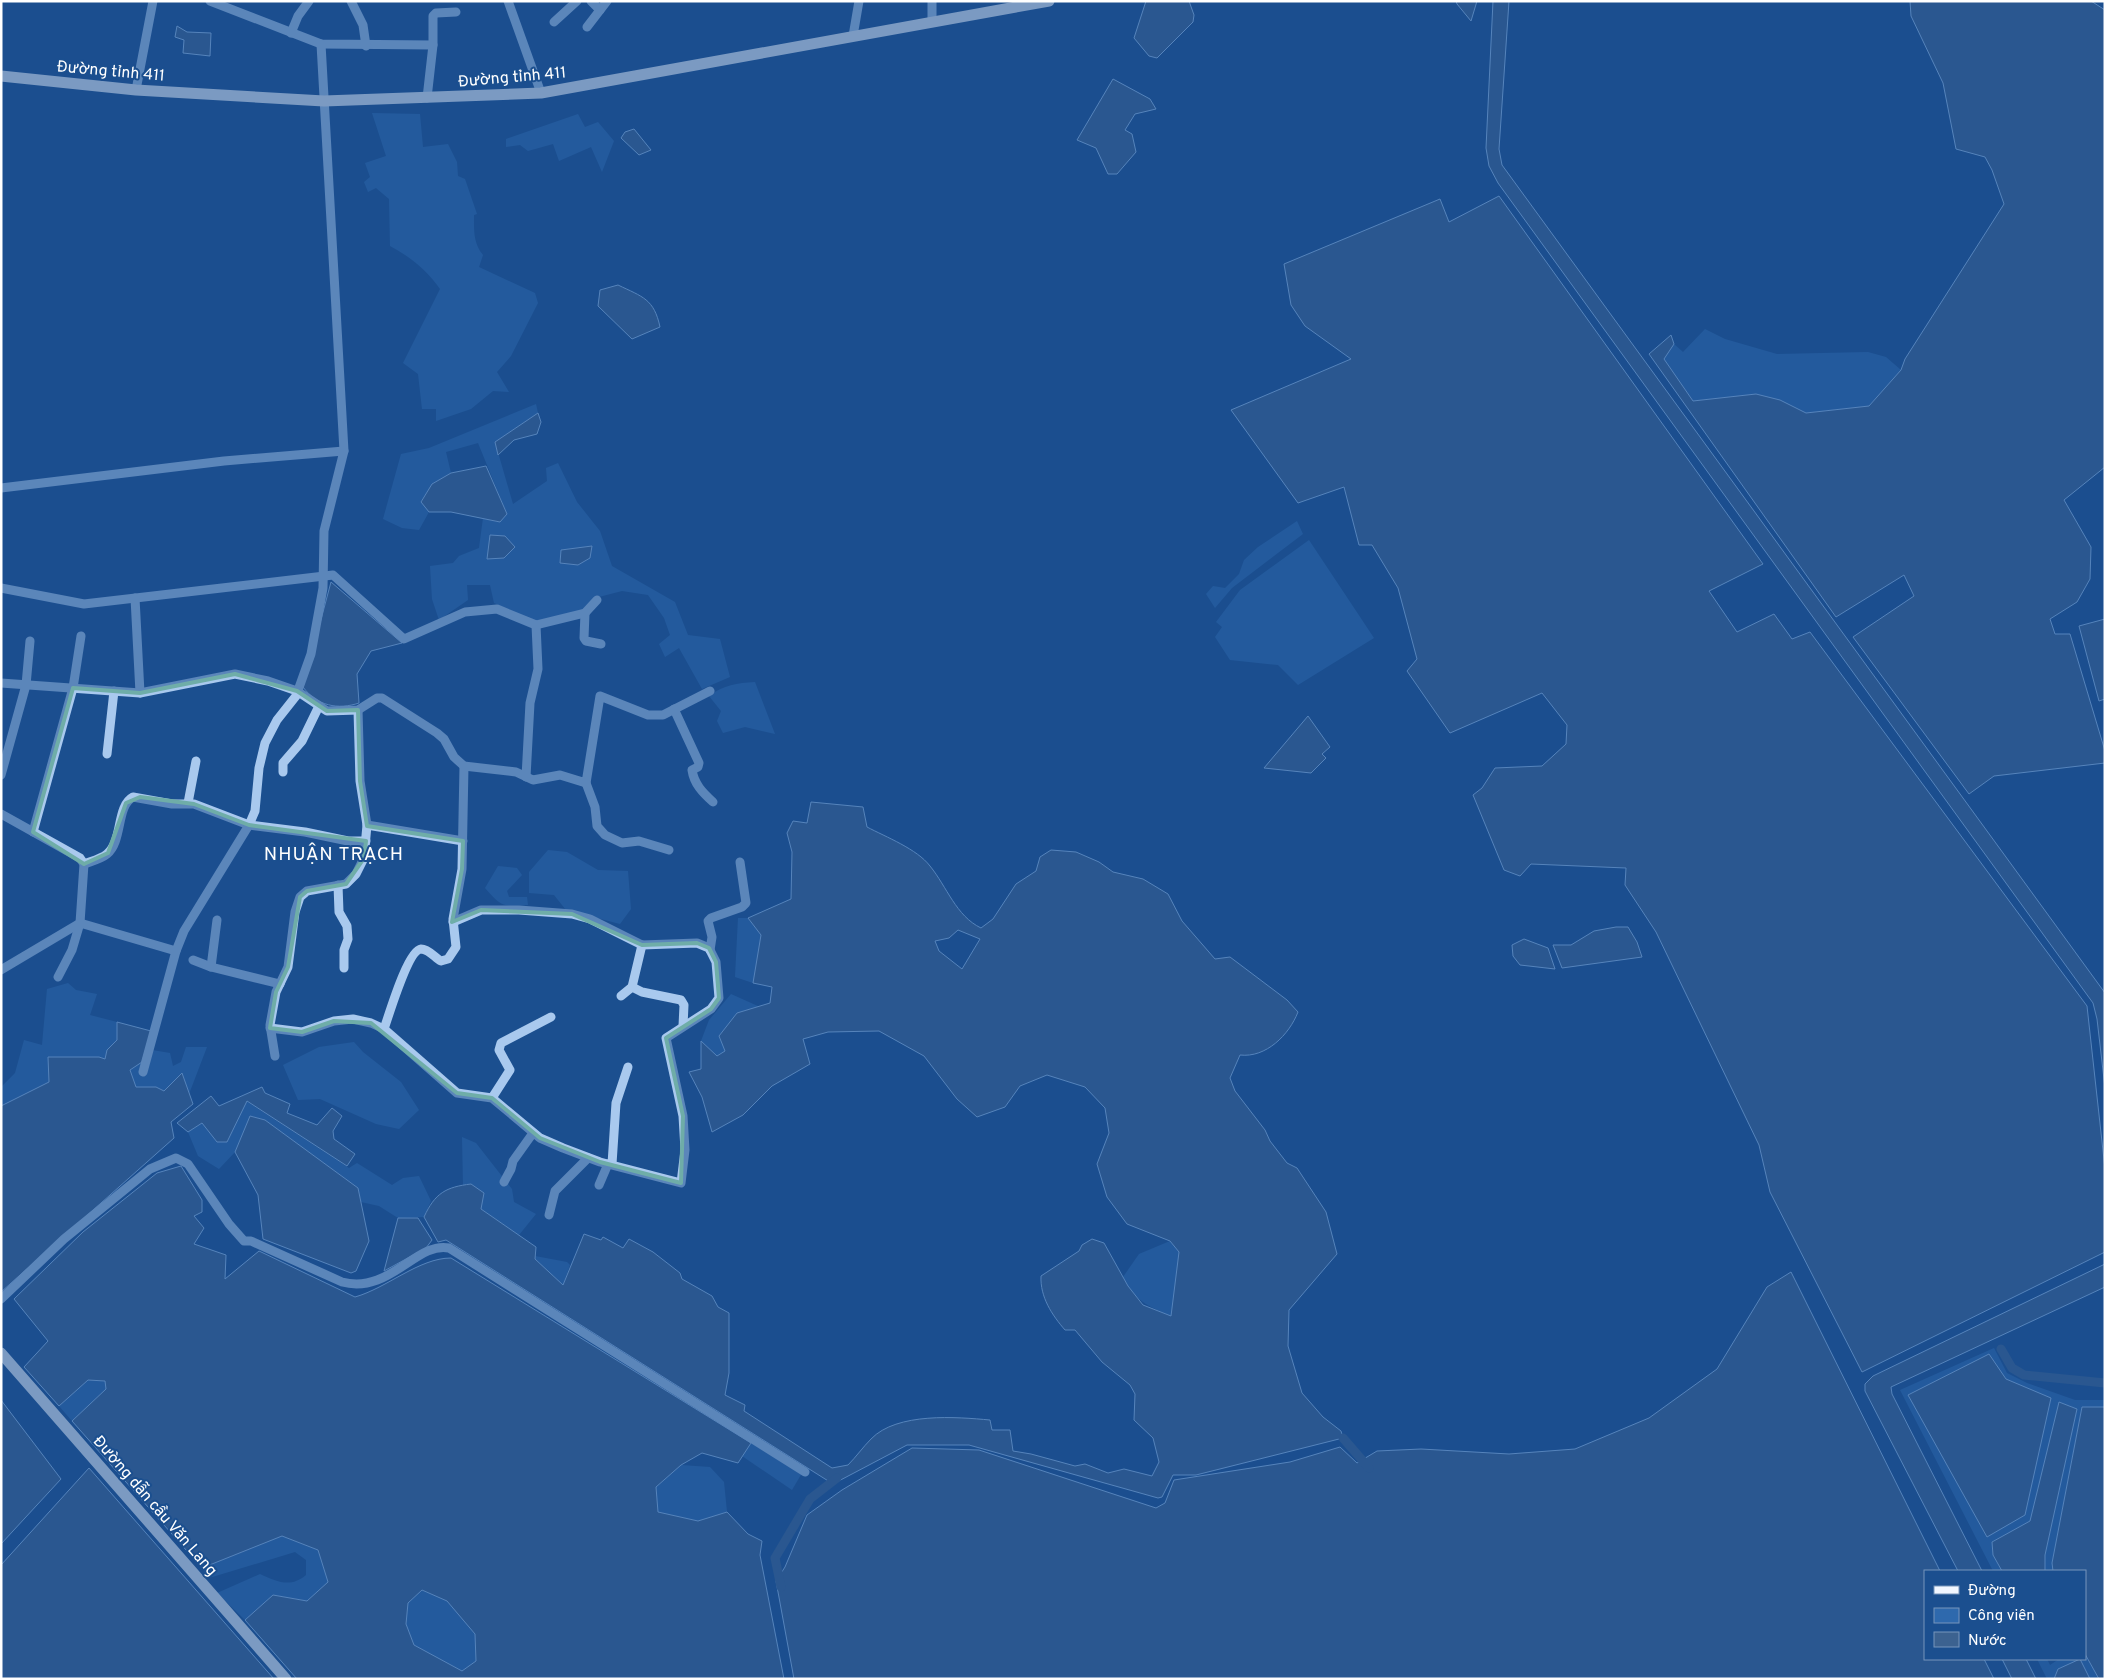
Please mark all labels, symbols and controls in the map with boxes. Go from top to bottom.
street label: Đường tỉnh 411 [56,57,166,87]
street label: Đường tỉnh 411 [457,63,567,93]
district label: NHUẬN TRẠCH [264,842,404,867]
street label: Đường dẫn cầu Văn Lang [88,1431,222,1581]
legend [1924,1570,2086,1660]
text: Đường [1968,1582,2016,1601]
text: Công viên [1968,1607,2035,1626]
text: Nước [1968,1632,2007,1651]

